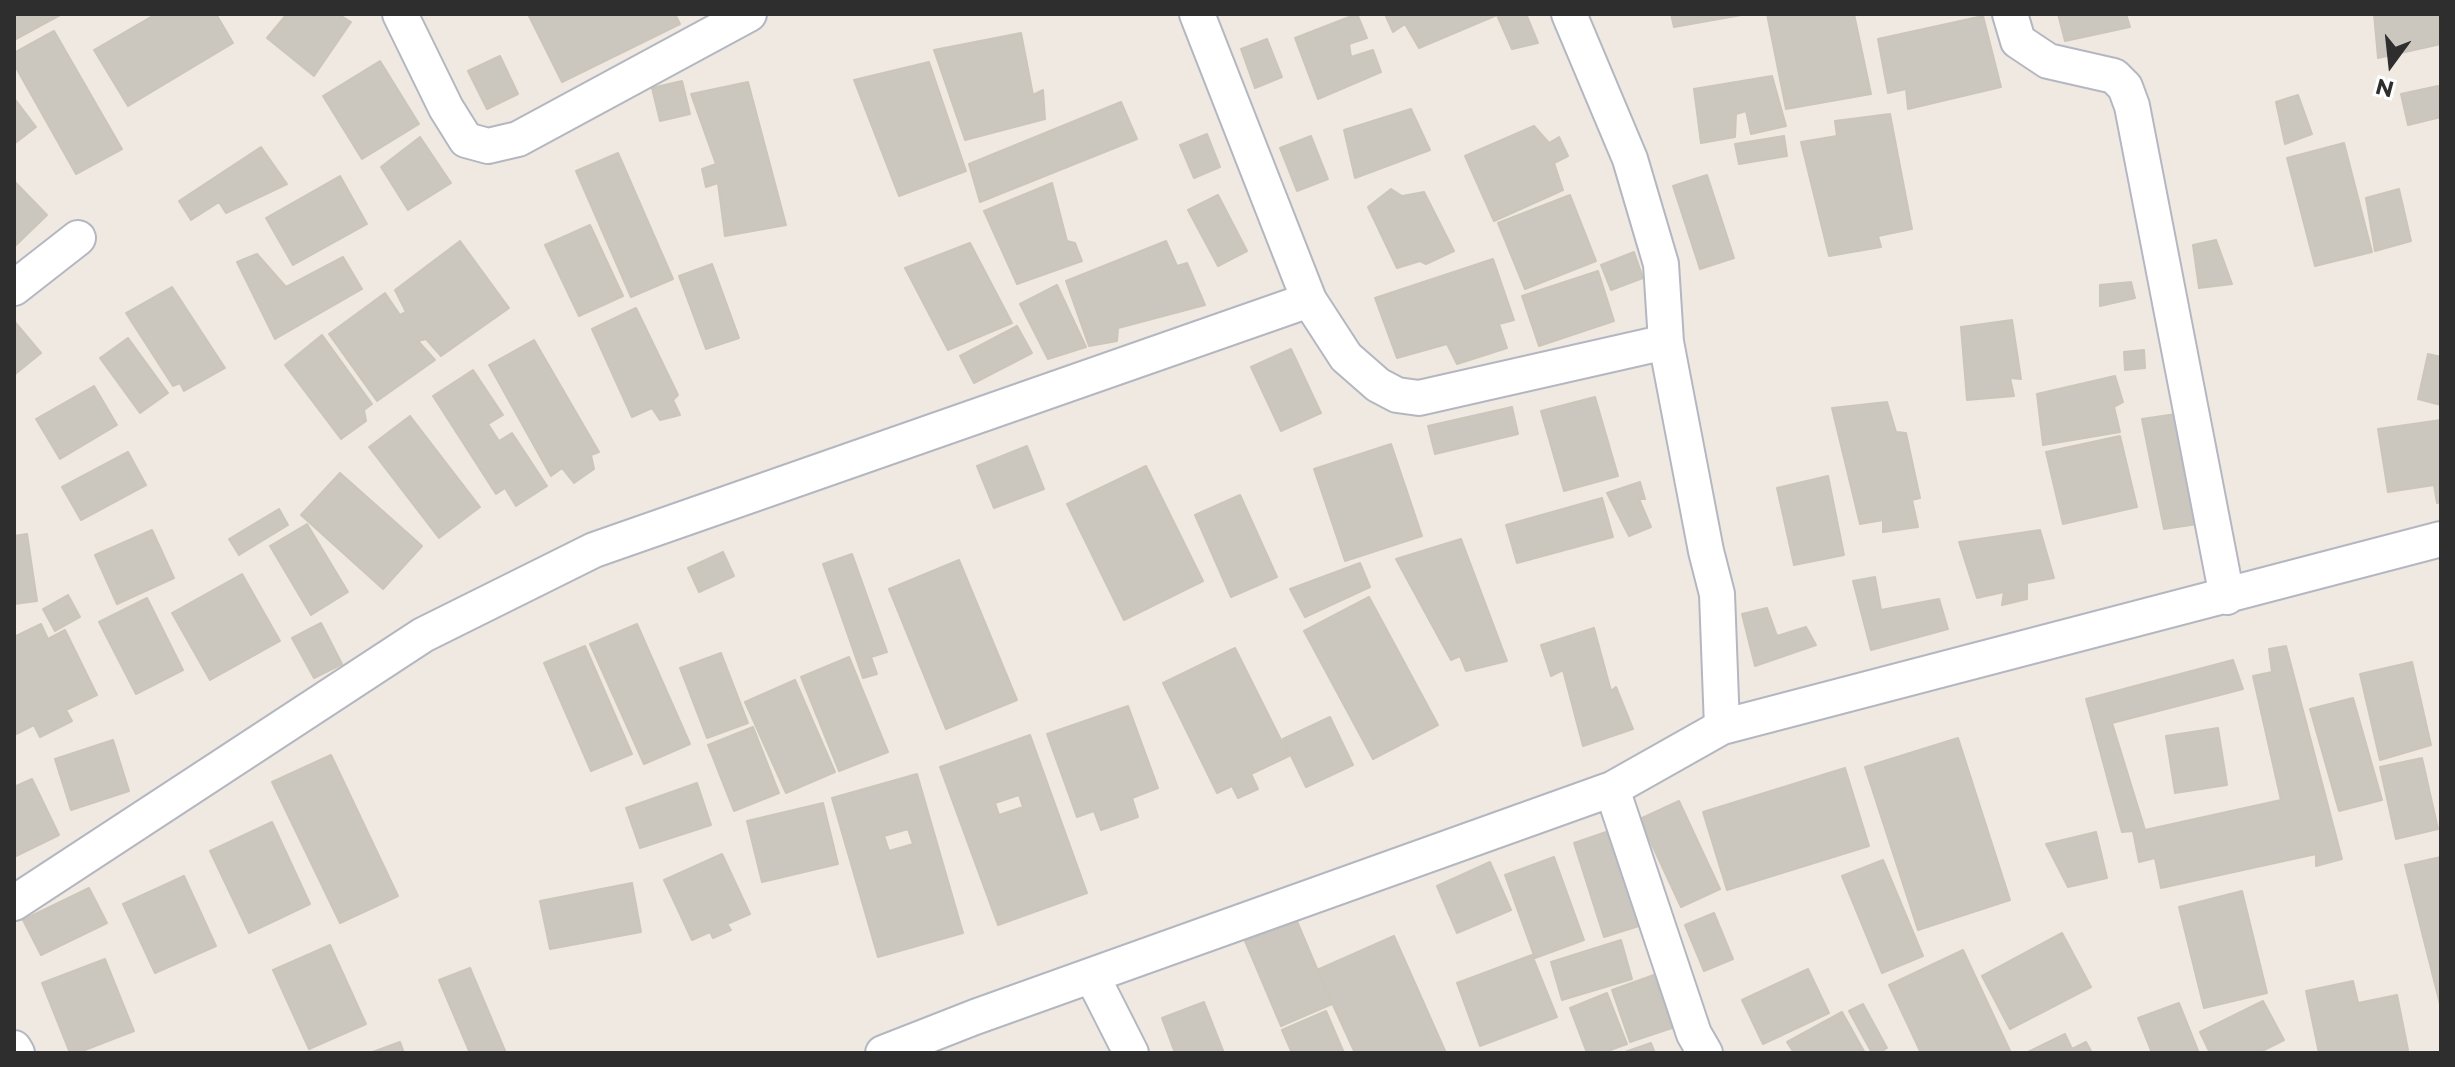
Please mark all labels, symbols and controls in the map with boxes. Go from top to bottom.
north arrow [2351,24,2431,104]
text: N [2373,72,2397,103]

